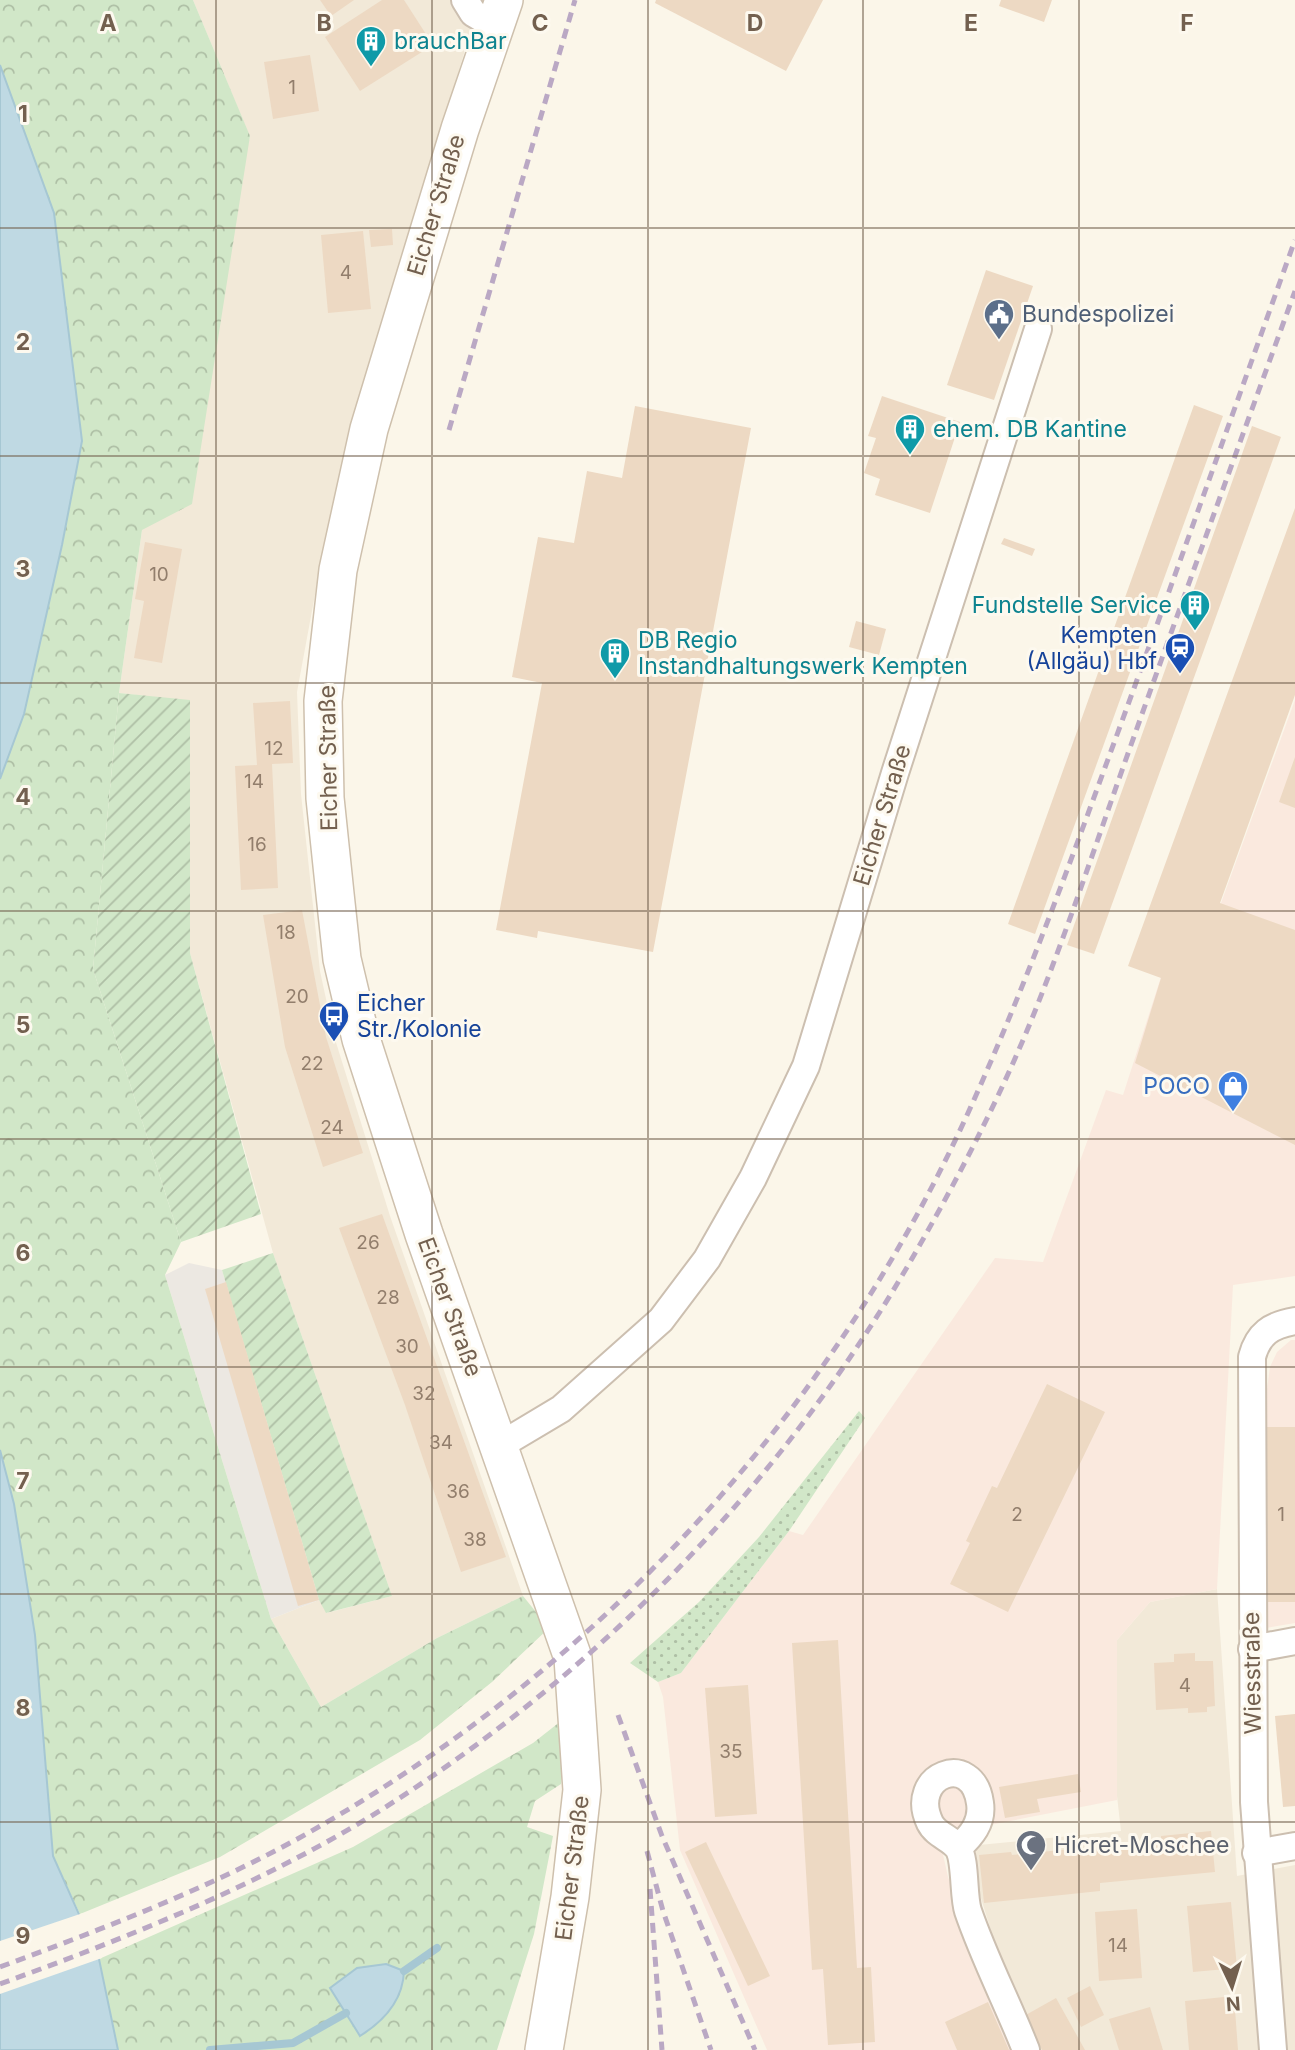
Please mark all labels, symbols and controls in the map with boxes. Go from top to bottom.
text: A [99,9,117,37]
text: B [316,9,332,37]
text: C [531,9,549,37]
text: D [747,9,763,37]
text: E [964,9,978,37]
text: F [1180,9,1194,37]
building icon: brauchBar [354,24,388,68]
place label: brauchBar [394,27,507,55]
house number: 1 [288,76,296,99]
text: 1 [18,100,28,128]
street label: Eicher Straße [401,131,471,279]
house number: 4 [340,261,352,284]
public building icon: Bundespolizei [982,297,1016,341]
place label: Bundespolizei [1022,300,1174,328]
text: 2 [16,328,30,356]
building icon: ehem. DB Kantine [893,412,927,456]
place label: ehem. DB Kantine [933,415,1127,443]
text: 3 [16,555,30,583]
house number: 10 [149,563,169,586]
building icon: Fundstelle Service [1178,588,1212,632]
place label: Fundstelle Service [972,591,1172,619]
place label: Kempten (Allgäu) Hbf [1026,621,1157,675]
place label: DB Regio Instandhaltungswerk Kempten [638,626,968,680]
station icon: Kempten (Allgäu) Hbf [1163,631,1197,675]
building icon: DB Regio Instandhaltungswerk Kempten [598,636,632,680]
street label: Eicher Straße [313,685,343,831]
house number: 12 [264,737,284,760]
street label: Eicher Straße [847,741,917,889]
house number: 14 [244,770,264,793]
text: 4 [15,783,31,811]
house number: 16 [247,833,267,856]
house number: 18 [276,921,296,944]
house number: 20 [285,985,309,1008]
place label: Eicher Str./Kolonie [357,989,482,1043]
bus stop icon: Eicher Str./Kolonie [317,999,351,1043]
text: 5 [16,1011,30,1039]
house number: 22 [300,1052,324,1075]
shop icon: POCO [1216,1069,1250,1113]
place label: POCO [1143,1072,1210,1100]
house number: 24 [320,1116,344,1139]
house number: 26 [356,1231,380,1254]
street label: Eicher Straße [412,1234,488,1380]
text: 6 [16,1239,30,1267]
house number: 28 [376,1286,400,1309]
house number: 30 [395,1335,419,1358]
house number: 32 [412,1382,436,1405]
house number: 34 [429,1431,453,1454]
text: 7 [16,1467,30,1495]
house number: 36 [446,1480,470,1503]
house number: 2 [1011,1503,1023,1526]
house number: 1 [1277,1503,1285,1526]
house number: 38 [463,1528,487,1551]
street label: Wiesstraße [1237,1611,1267,1735]
house number: 4 [1179,1674,1191,1697]
text: 8 [16,1694,30,1722]
house number: 35 [719,1740,743,1763]
street label: Eicher Straße [549,1794,595,1942]
mosque icon: Hicret-Moschee [1014,1828,1048,1872]
place label: Hicret-Moschee [1054,1831,1229,1859]
text: 9 [16,1922,30,1950]
house number: 14 [1108,1934,1128,1957]
north arrow [1197,1952,1267,2022]
text: N [1225,1991,1241,2015]

